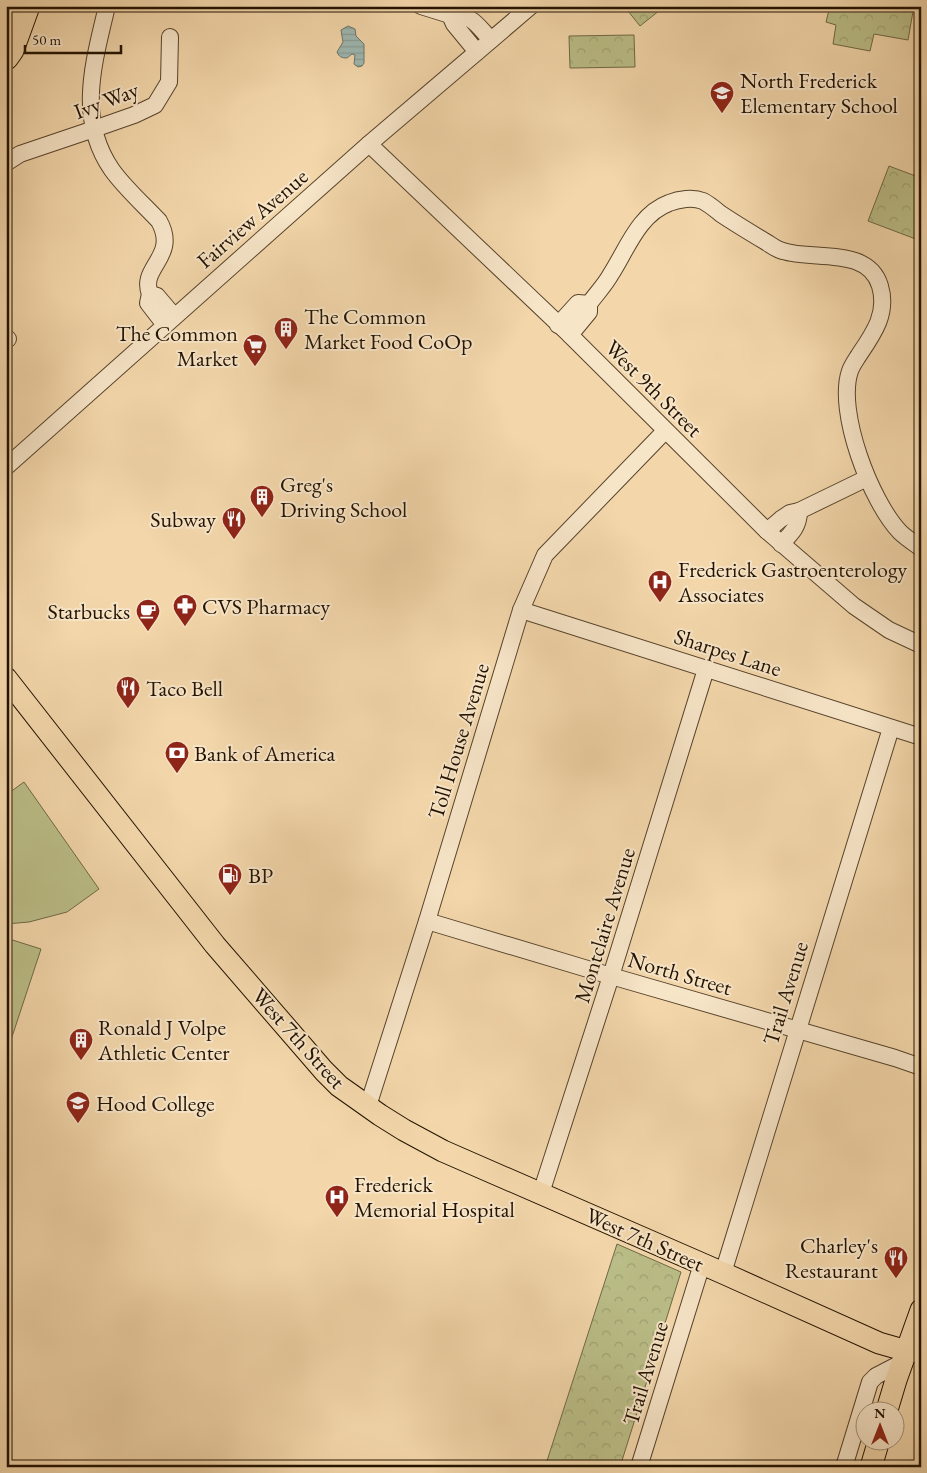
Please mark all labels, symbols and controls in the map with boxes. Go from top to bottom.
scale bar [25,22,121,54]
text: 50 m [32,30,61,49]
place label: North Frederick Elementary School [740,66,898,120]
street label: Ivy Way [70,75,143,126]
school or university icon: North Frederick Elementary School [709,80,735,114]
street label: Fairview Avenue [191,162,314,275]
place label: The Common Market Food CoOp [304,302,472,356]
building icon: The Common Market Food CoOp [273,316,299,350]
place label: The Common Market [116,319,238,373]
supermarket icon: The Common Market [242,333,268,367]
street label: West 9th Street [599,333,709,443]
place label: Greg's Driving School [280,470,407,524]
building icon: Greg's Driving School [249,484,275,518]
place label: Subway [150,505,216,534]
restaurant icon: Subway [221,506,247,540]
place label: Frederick Gastroenterology Associates [677,555,907,609]
hospital icon: Frederick Gastroenterology Associates [647,569,673,603]
place label: CVS Pharmacy [202,592,330,621]
pharmacy icon: CVS Pharmacy [172,593,198,627]
place label: Starbucks [47,597,130,626]
cafe icon: Starbucks [135,598,161,632]
street label: Sharpes Lane [671,622,786,684]
street label: Toll House Avenue [421,659,496,823]
place label: Taco Bell [146,674,223,703]
restaurant icon: Taco Bell [115,675,141,709]
place label: Bank of America [194,739,336,768]
bank icon: Bank of America [164,740,190,774]
street label: Montclaire Avenue [567,844,642,1006]
place label: BP [248,861,273,890]
fuel station icon: BP [217,862,243,896]
street label: Trail Avenue [756,937,815,1048]
street label: North Street [625,945,735,1002]
street label: West 7th Street [246,982,352,1095]
place label: Ronald J Volpe Athletic Center [97,1013,230,1067]
building icon: Ronald J Volpe Athletic Center [68,1027,94,1061]
place label: Hood College [96,1089,215,1118]
school or university icon: Hood College [65,1090,91,1124]
place label: Frederick Memorial Hospital [354,1170,515,1224]
hospital icon: Frederick Memorial Hospital [324,1184,350,1218]
street label: West 7th Street [581,1200,709,1278]
place label: Charley's Restaurant [785,1231,878,1285]
restaurant icon: Charley's Restaurant [883,1245,909,1279]
street label: Trail Avenue [616,1317,675,1428]
north arrow [854,1400,904,1450]
text: N [874,1404,886,1422]

